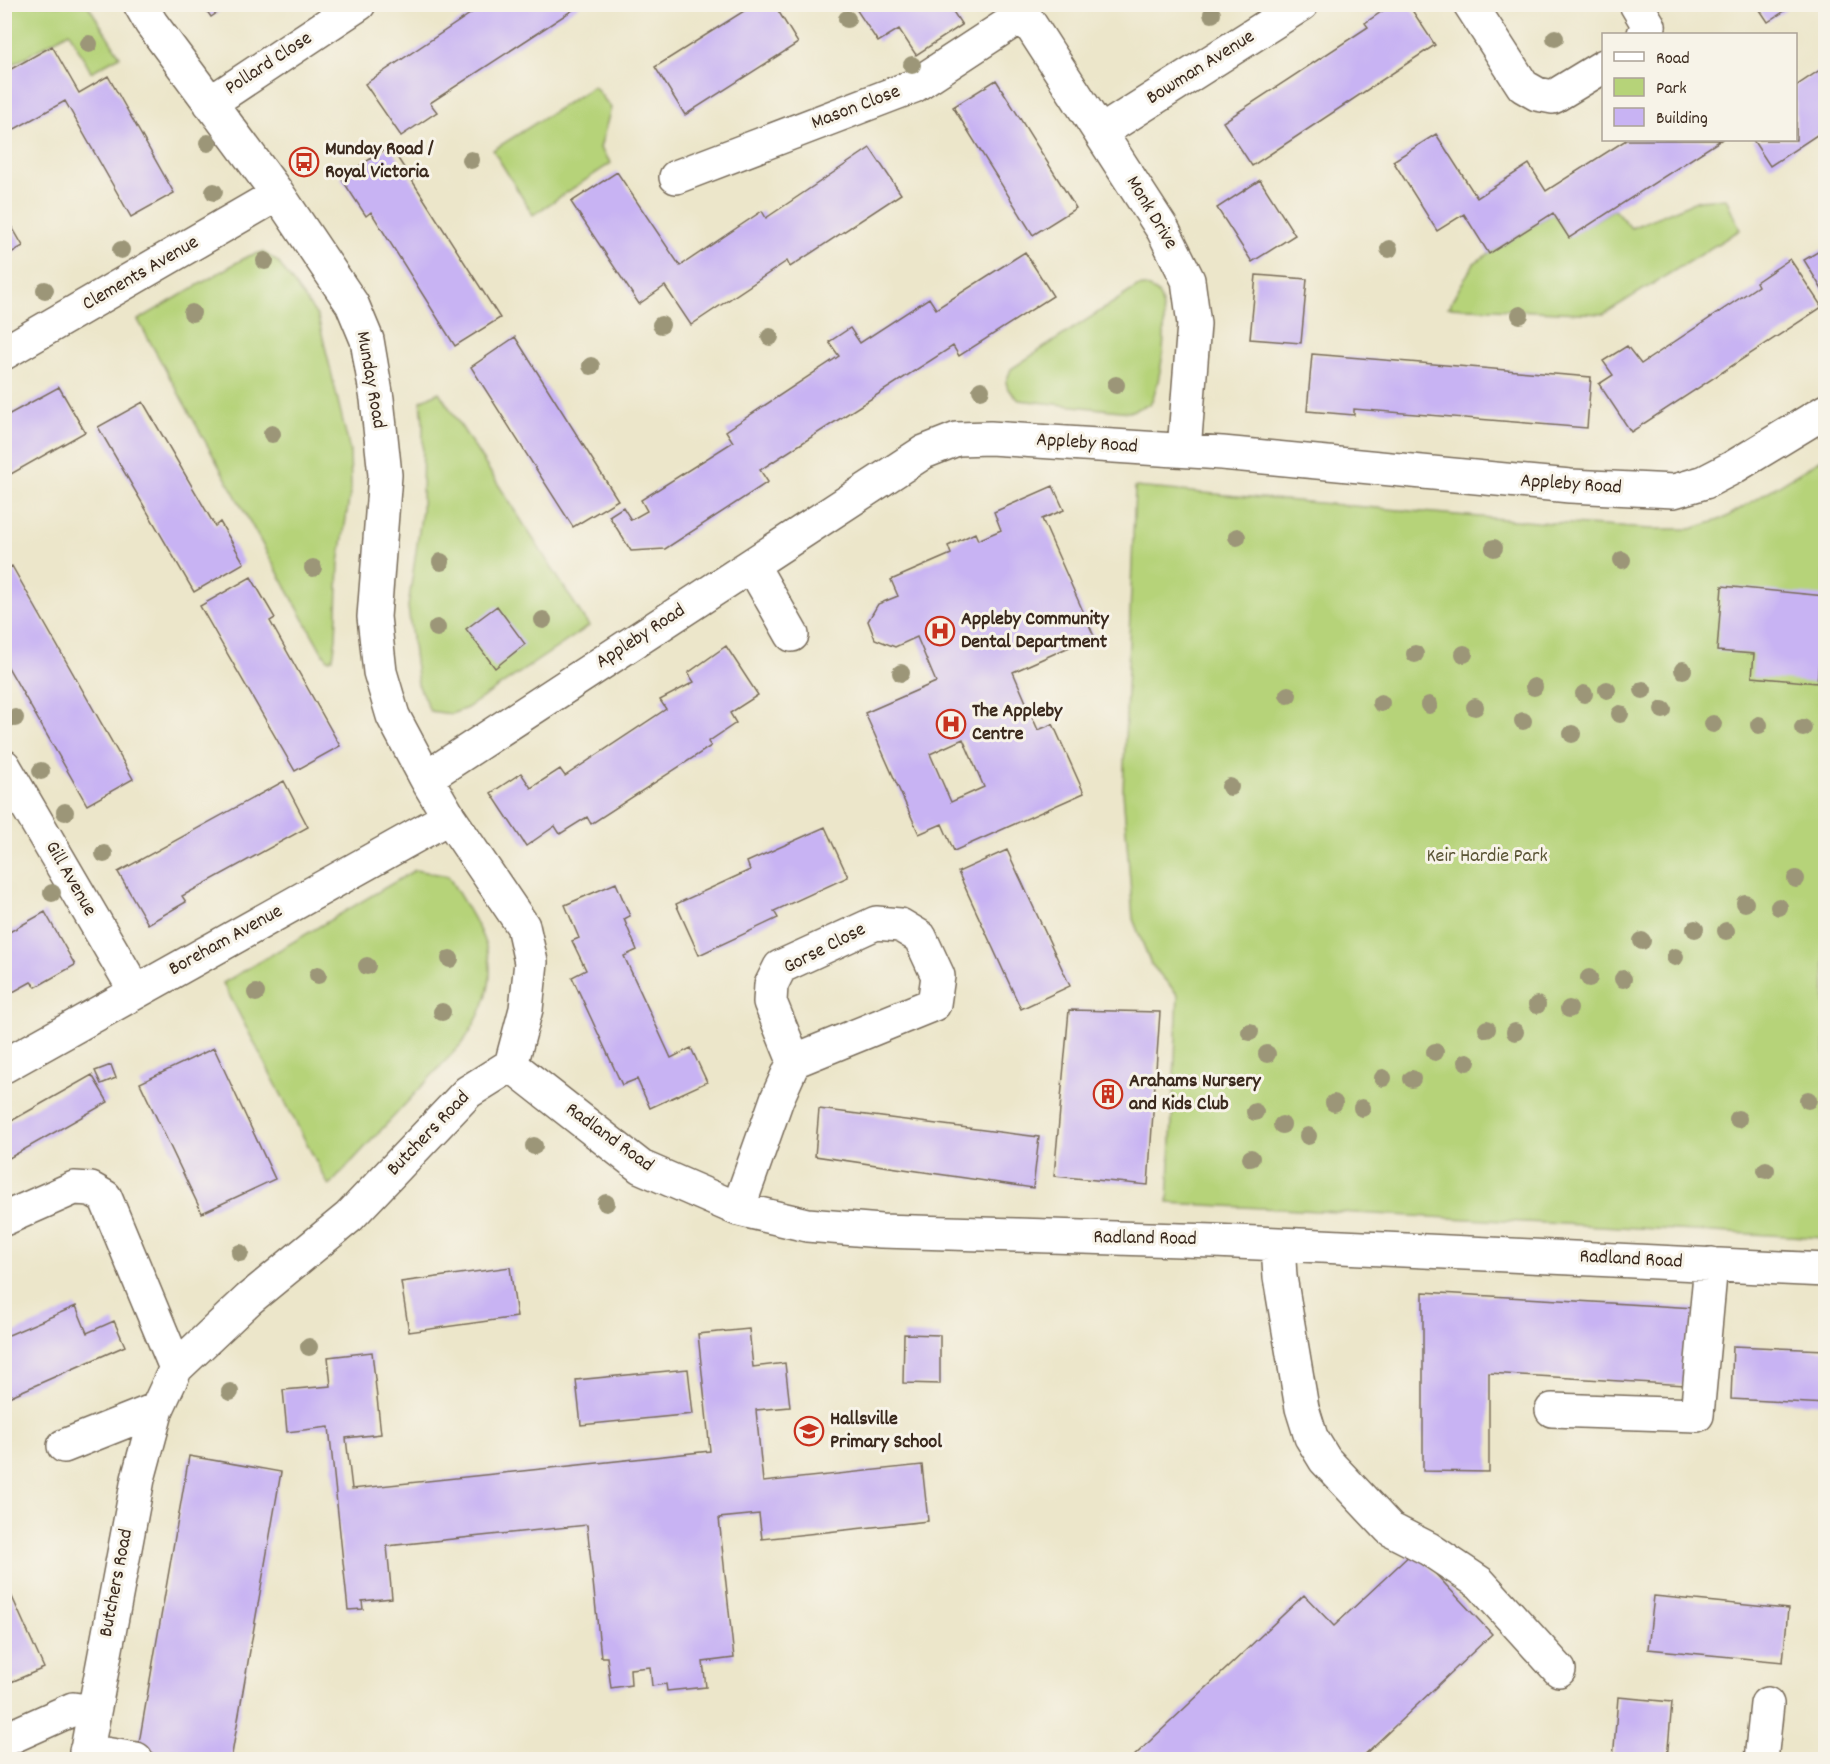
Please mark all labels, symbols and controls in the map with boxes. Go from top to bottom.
street label: Bowman Avenue [1141,23,1261,112]
street label: Pollard Close [220,25,318,103]
legend [1602,33,1797,141]
text: Road [1656,47,1690,72]
text: Park [1656,77,1687,102]
street label: Mason Close [808,78,905,138]
text: Building [1656,107,1708,132]
place label: Munday Road / Royal Victoria [325,136,434,187]
bus stop icon: Munday Road / Royal Victoria [288,146,320,178]
street label: Monk Drive [1118,171,1184,255]
street label: Clements Avenue [78,229,205,319]
street label: Munday Road [348,329,392,431]
street label: Appleby Road [1035,426,1139,462]
street label: Appleby Road [1519,467,1623,503]
street label: Appleby Road [591,598,691,676]
place label: Appleby Community Dental Department [961,606,1109,657]
hospital icon: Appleby Community Dental Department [924,615,956,647]
place label: The Appleby Centre [972,698,1063,749]
hospital icon: The Appleby Centre [935,708,967,740]
street label: Gill Avenue [37,836,103,922]
park label: Keir Hardie Park [1426,843,1548,871]
street label: Boreham Avenue [164,898,288,984]
street label: Gorse Close [779,916,871,982]
place label: Arahams Nursery and Kids Club [1129,1068,1262,1119]
building icon: Arahams Nursery and Kids Club [1092,1078,1124,1110]
street label: Butchers Road [381,1085,477,1183]
street label: Radland Road [559,1096,659,1180]
street label: Radland Road [1093,1224,1197,1254]
street label: Radland Road [1579,1243,1683,1277]
place label: Hallsville Primary School [830,1406,942,1457]
school or university icon: Hallsville Primary School [793,1415,825,1447]
street label: Butchers Road [93,1527,141,1639]

